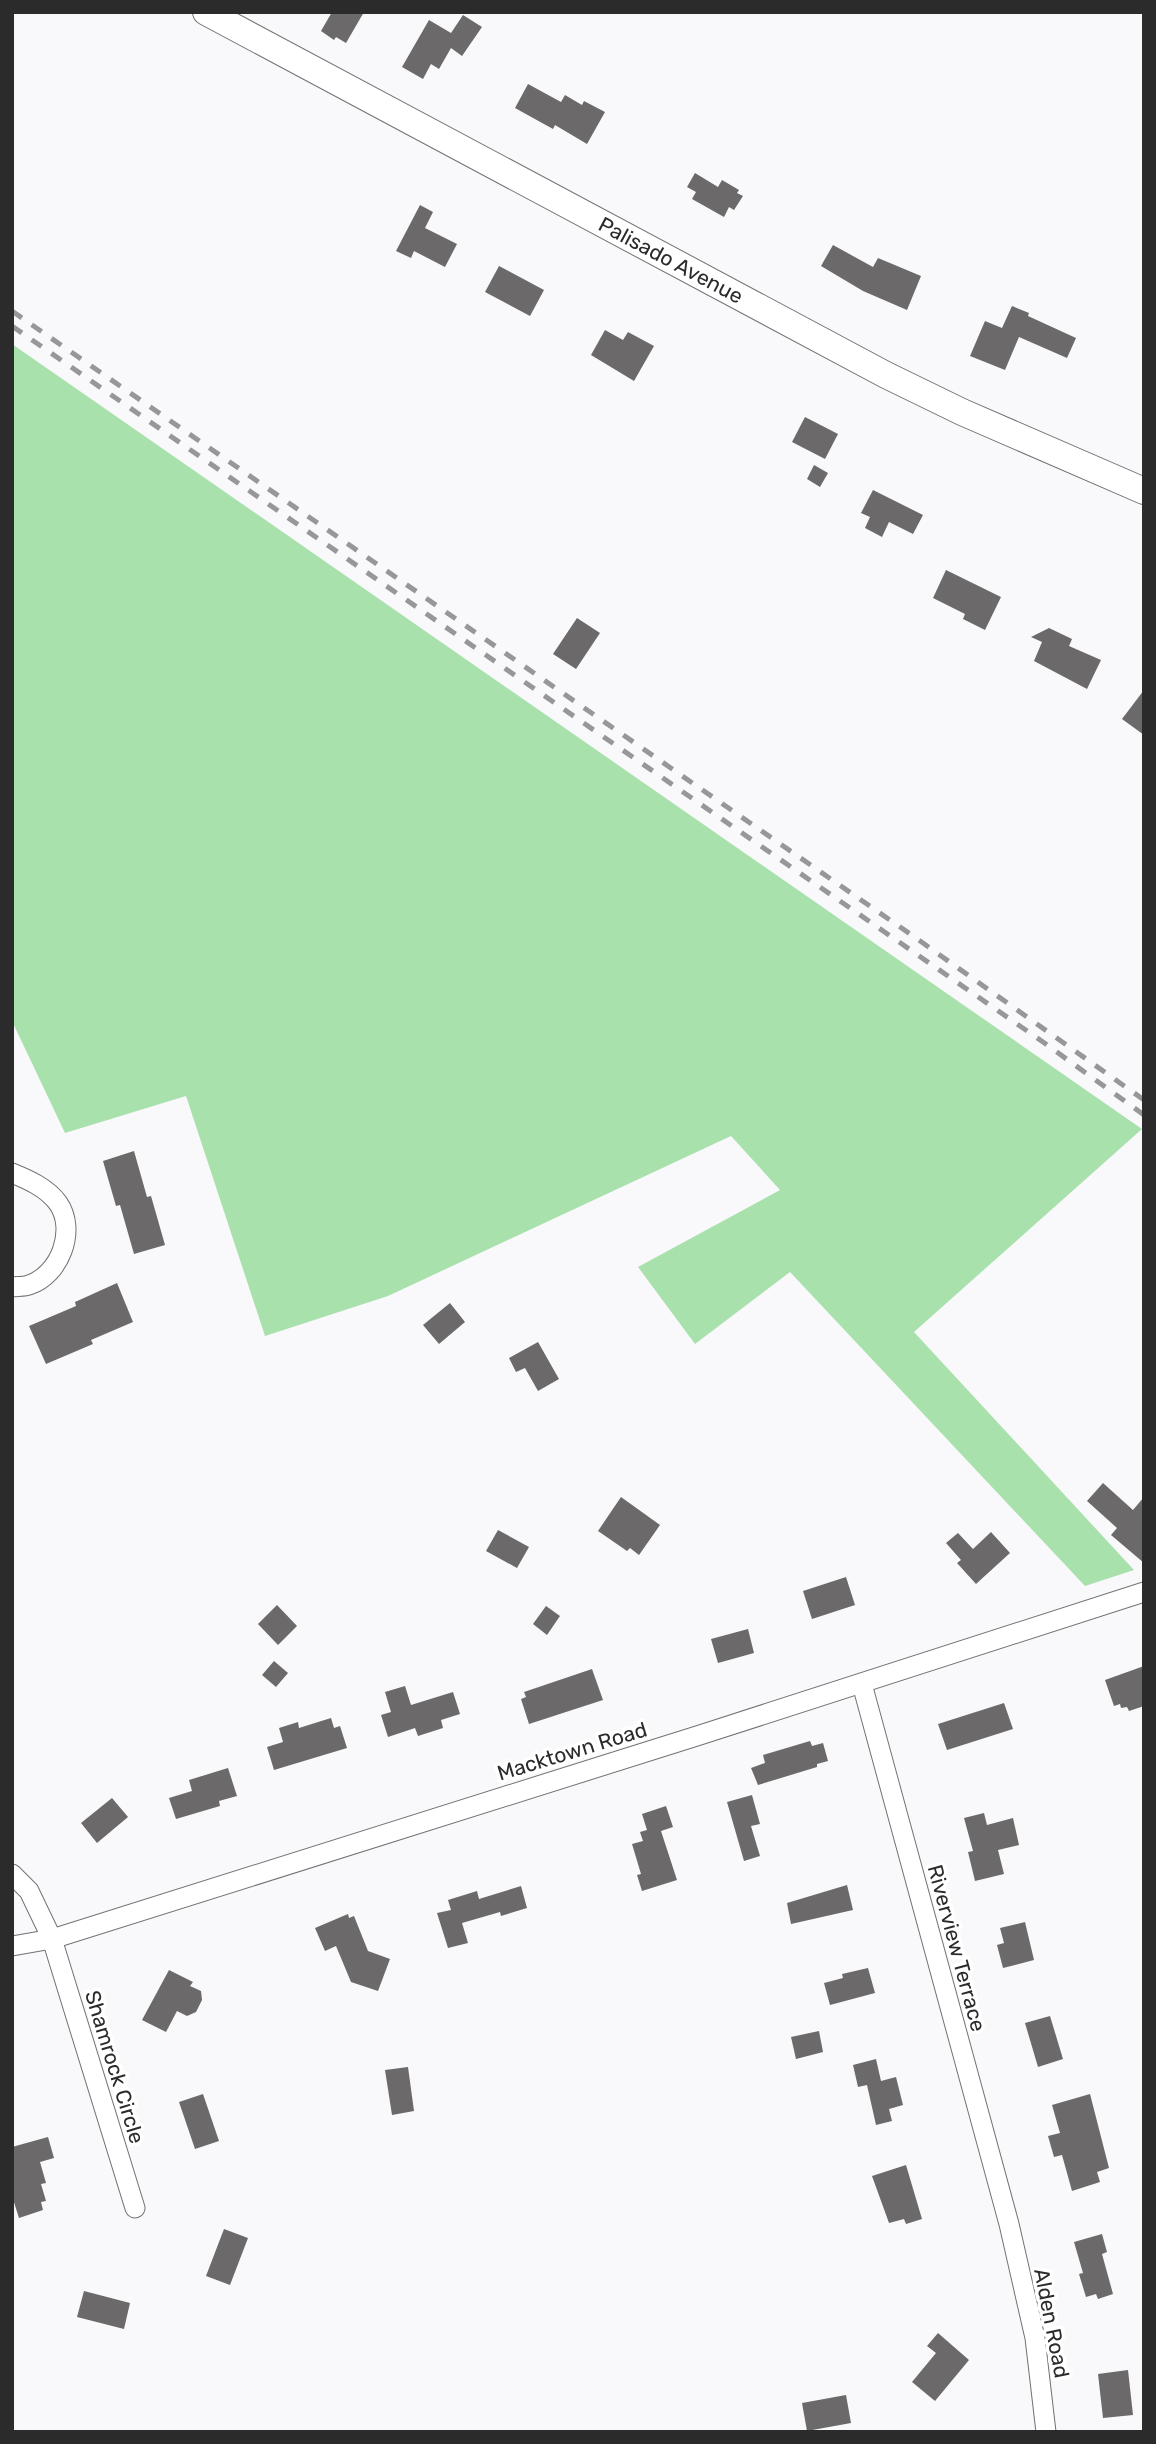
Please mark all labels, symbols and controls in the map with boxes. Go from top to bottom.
street label: Palisado Avenue [594,211,748,309]
street label: Macktown Road [494,1716,650,1786]
street label: Riverview Terrace [923,1862,991,2034]
street label: Shamrock Circle [80,1988,150,2146]
street label: Alden Road [1029,2266,1075,2380]

